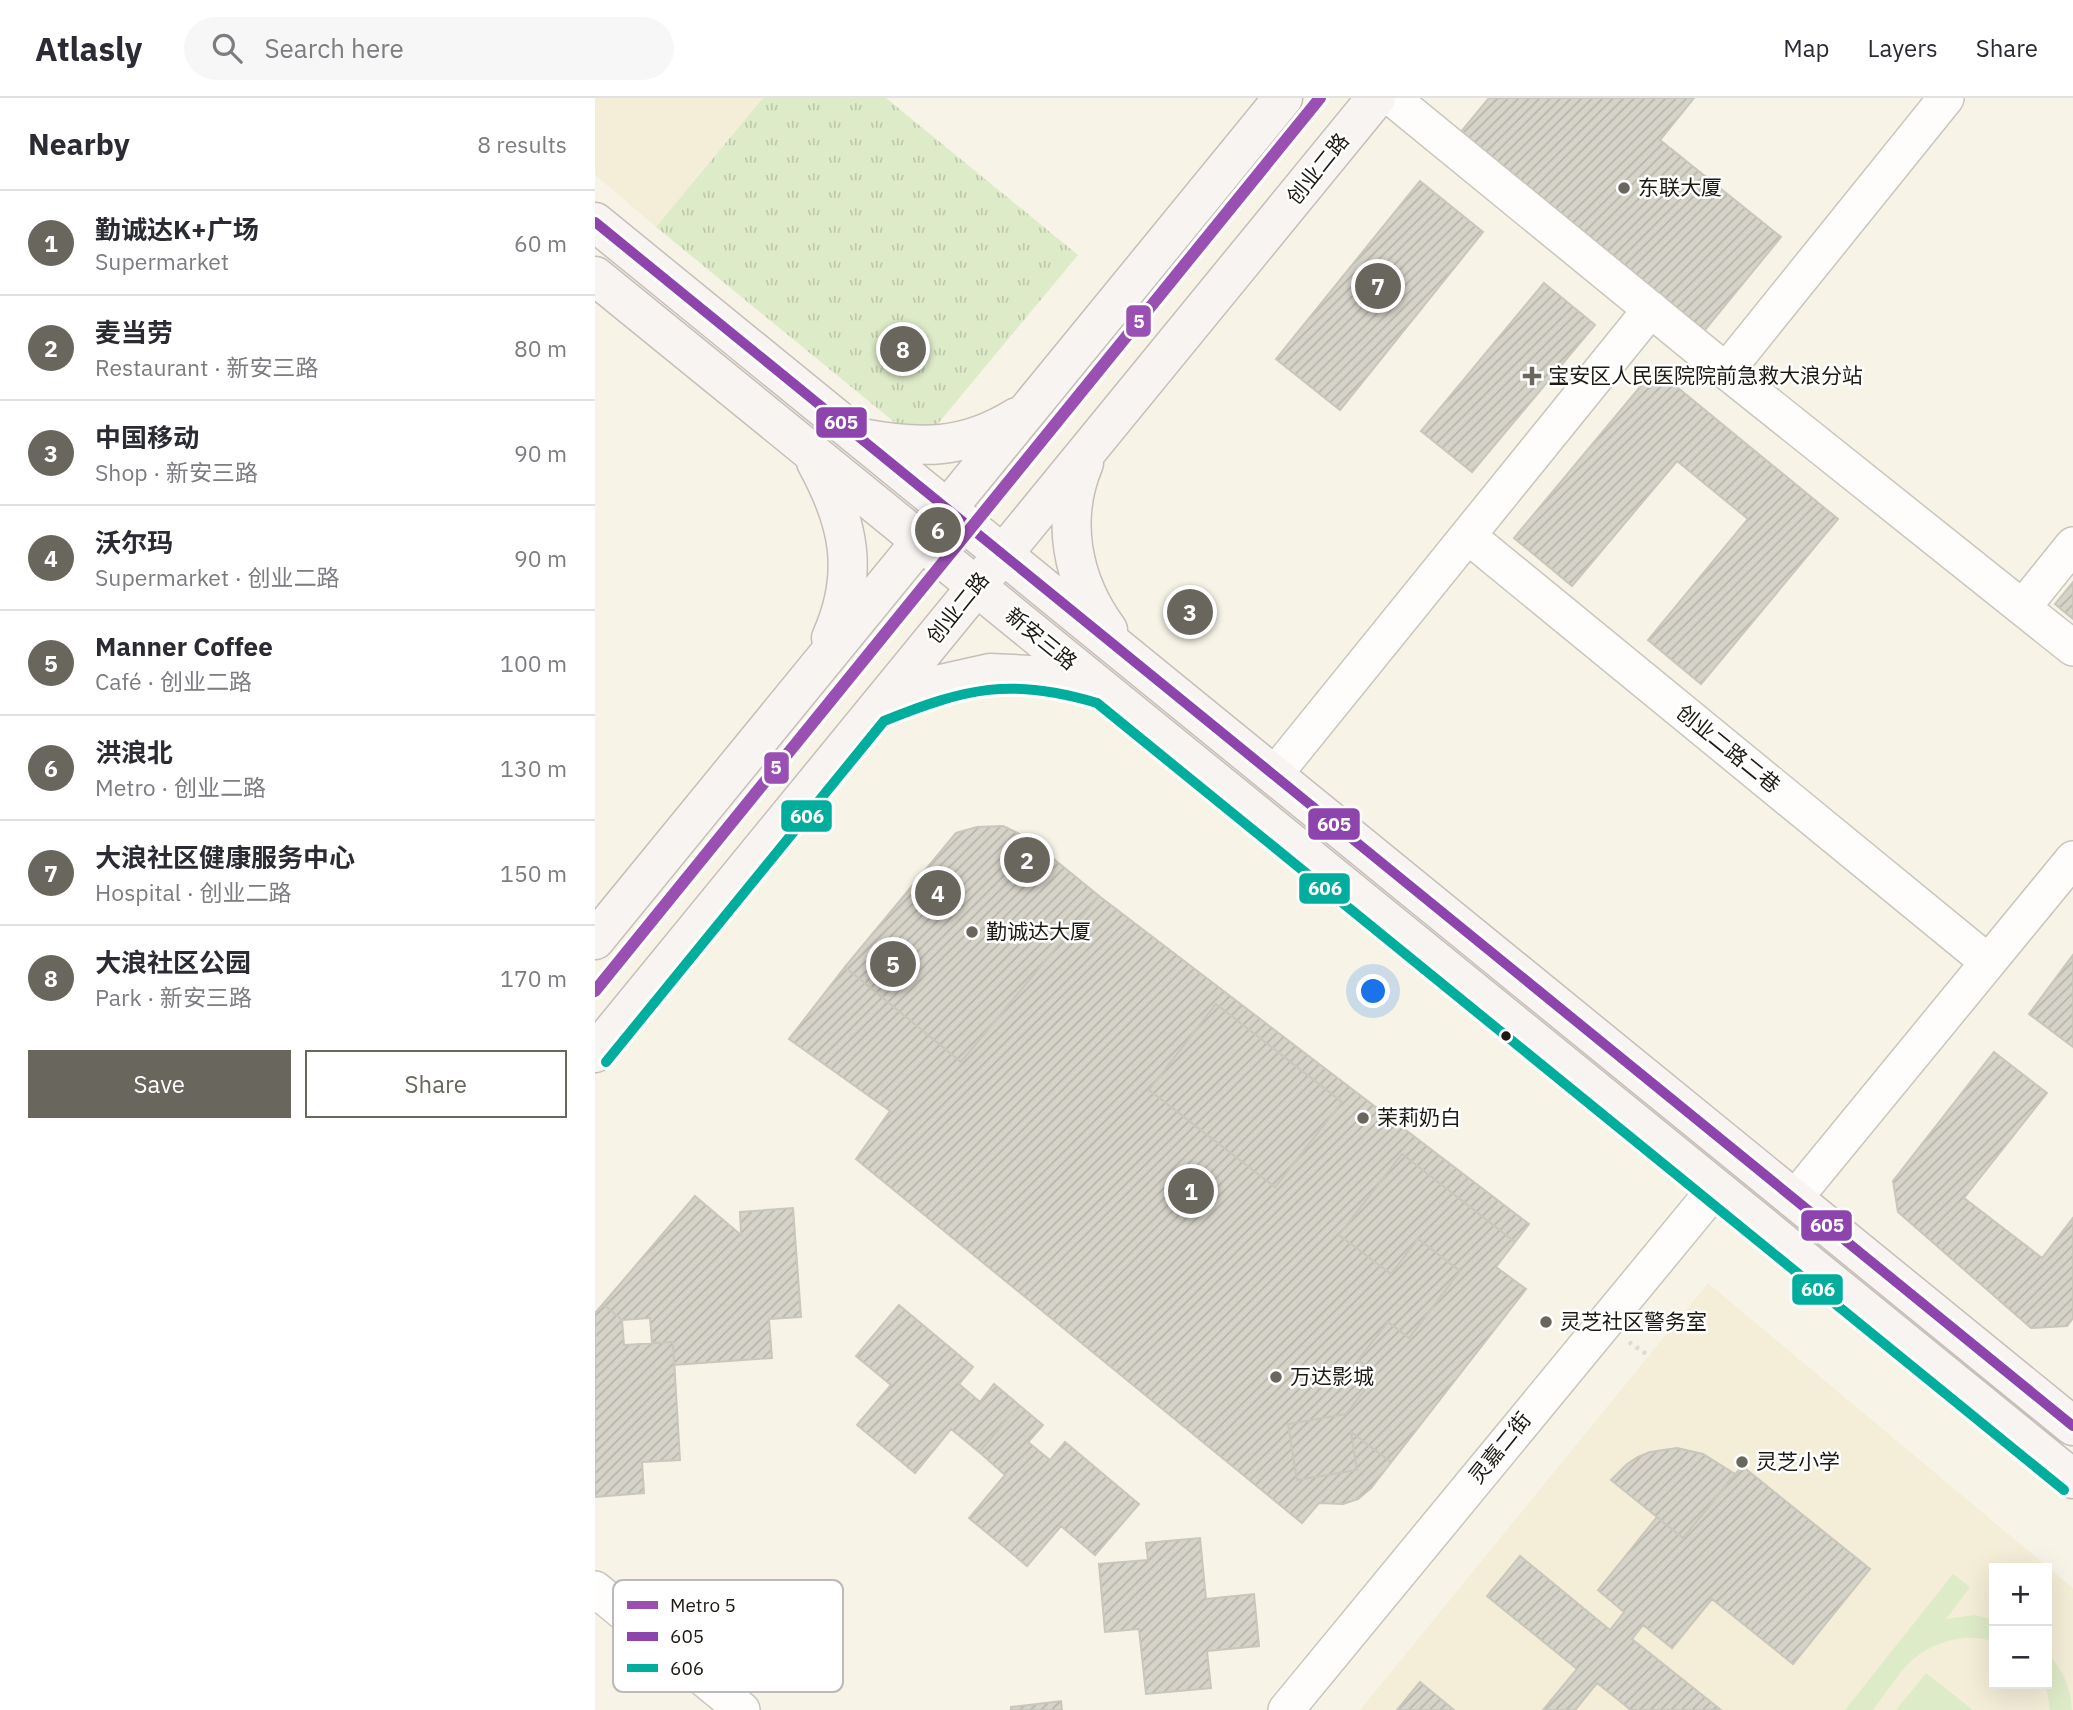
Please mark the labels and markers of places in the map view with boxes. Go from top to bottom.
place label: 东联大厦 [1638,173,1722,201]
marker: 东联大厦 [1616,180,1632,196]
pin: 7 [1355,260,1401,312]
pin: 8 [880,323,926,375]
place label: 宝安区人民医院院前急救大浪分站 [1548,361,1863,389]
marker: 宝安区人民医院院前急救大浪分站 [1522,366,1542,386]
pin: 6 [915,504,961,556]
pin: 3 [1167,586,1213,638]
pin: 2 [1004,834,1050,886]
pin: 4 [915,867,961,919]
place label: 勤诚达大厦 [986,917,1091,945]
marker: 勤诚达大厦 [964,924,980,940]
pin: 5 [870,938,916,990]
unlabelled marker [1499,1029,1513,1043]
place label: 茉莉奶白 [1377,1103,1461,1131]
marker: 茉莉奶白 [1355,1110,1371,1126]
pin: 1 [1168,1165,1214,1217]
place label: 灵芝社区警务室 [1560,1307,1707,1335]
marker: 灵芝社区警务室 [1538,1314,1554,1330]
place label: 万达影城 [1290,1362,1374,1390]
marker: 万达影城 [1268,1369,1284,1385]
place label: 灵芝小学 [1756,1447,1840,1475]
marker: 灵芝小学 [1734,1454,1750,1470]

